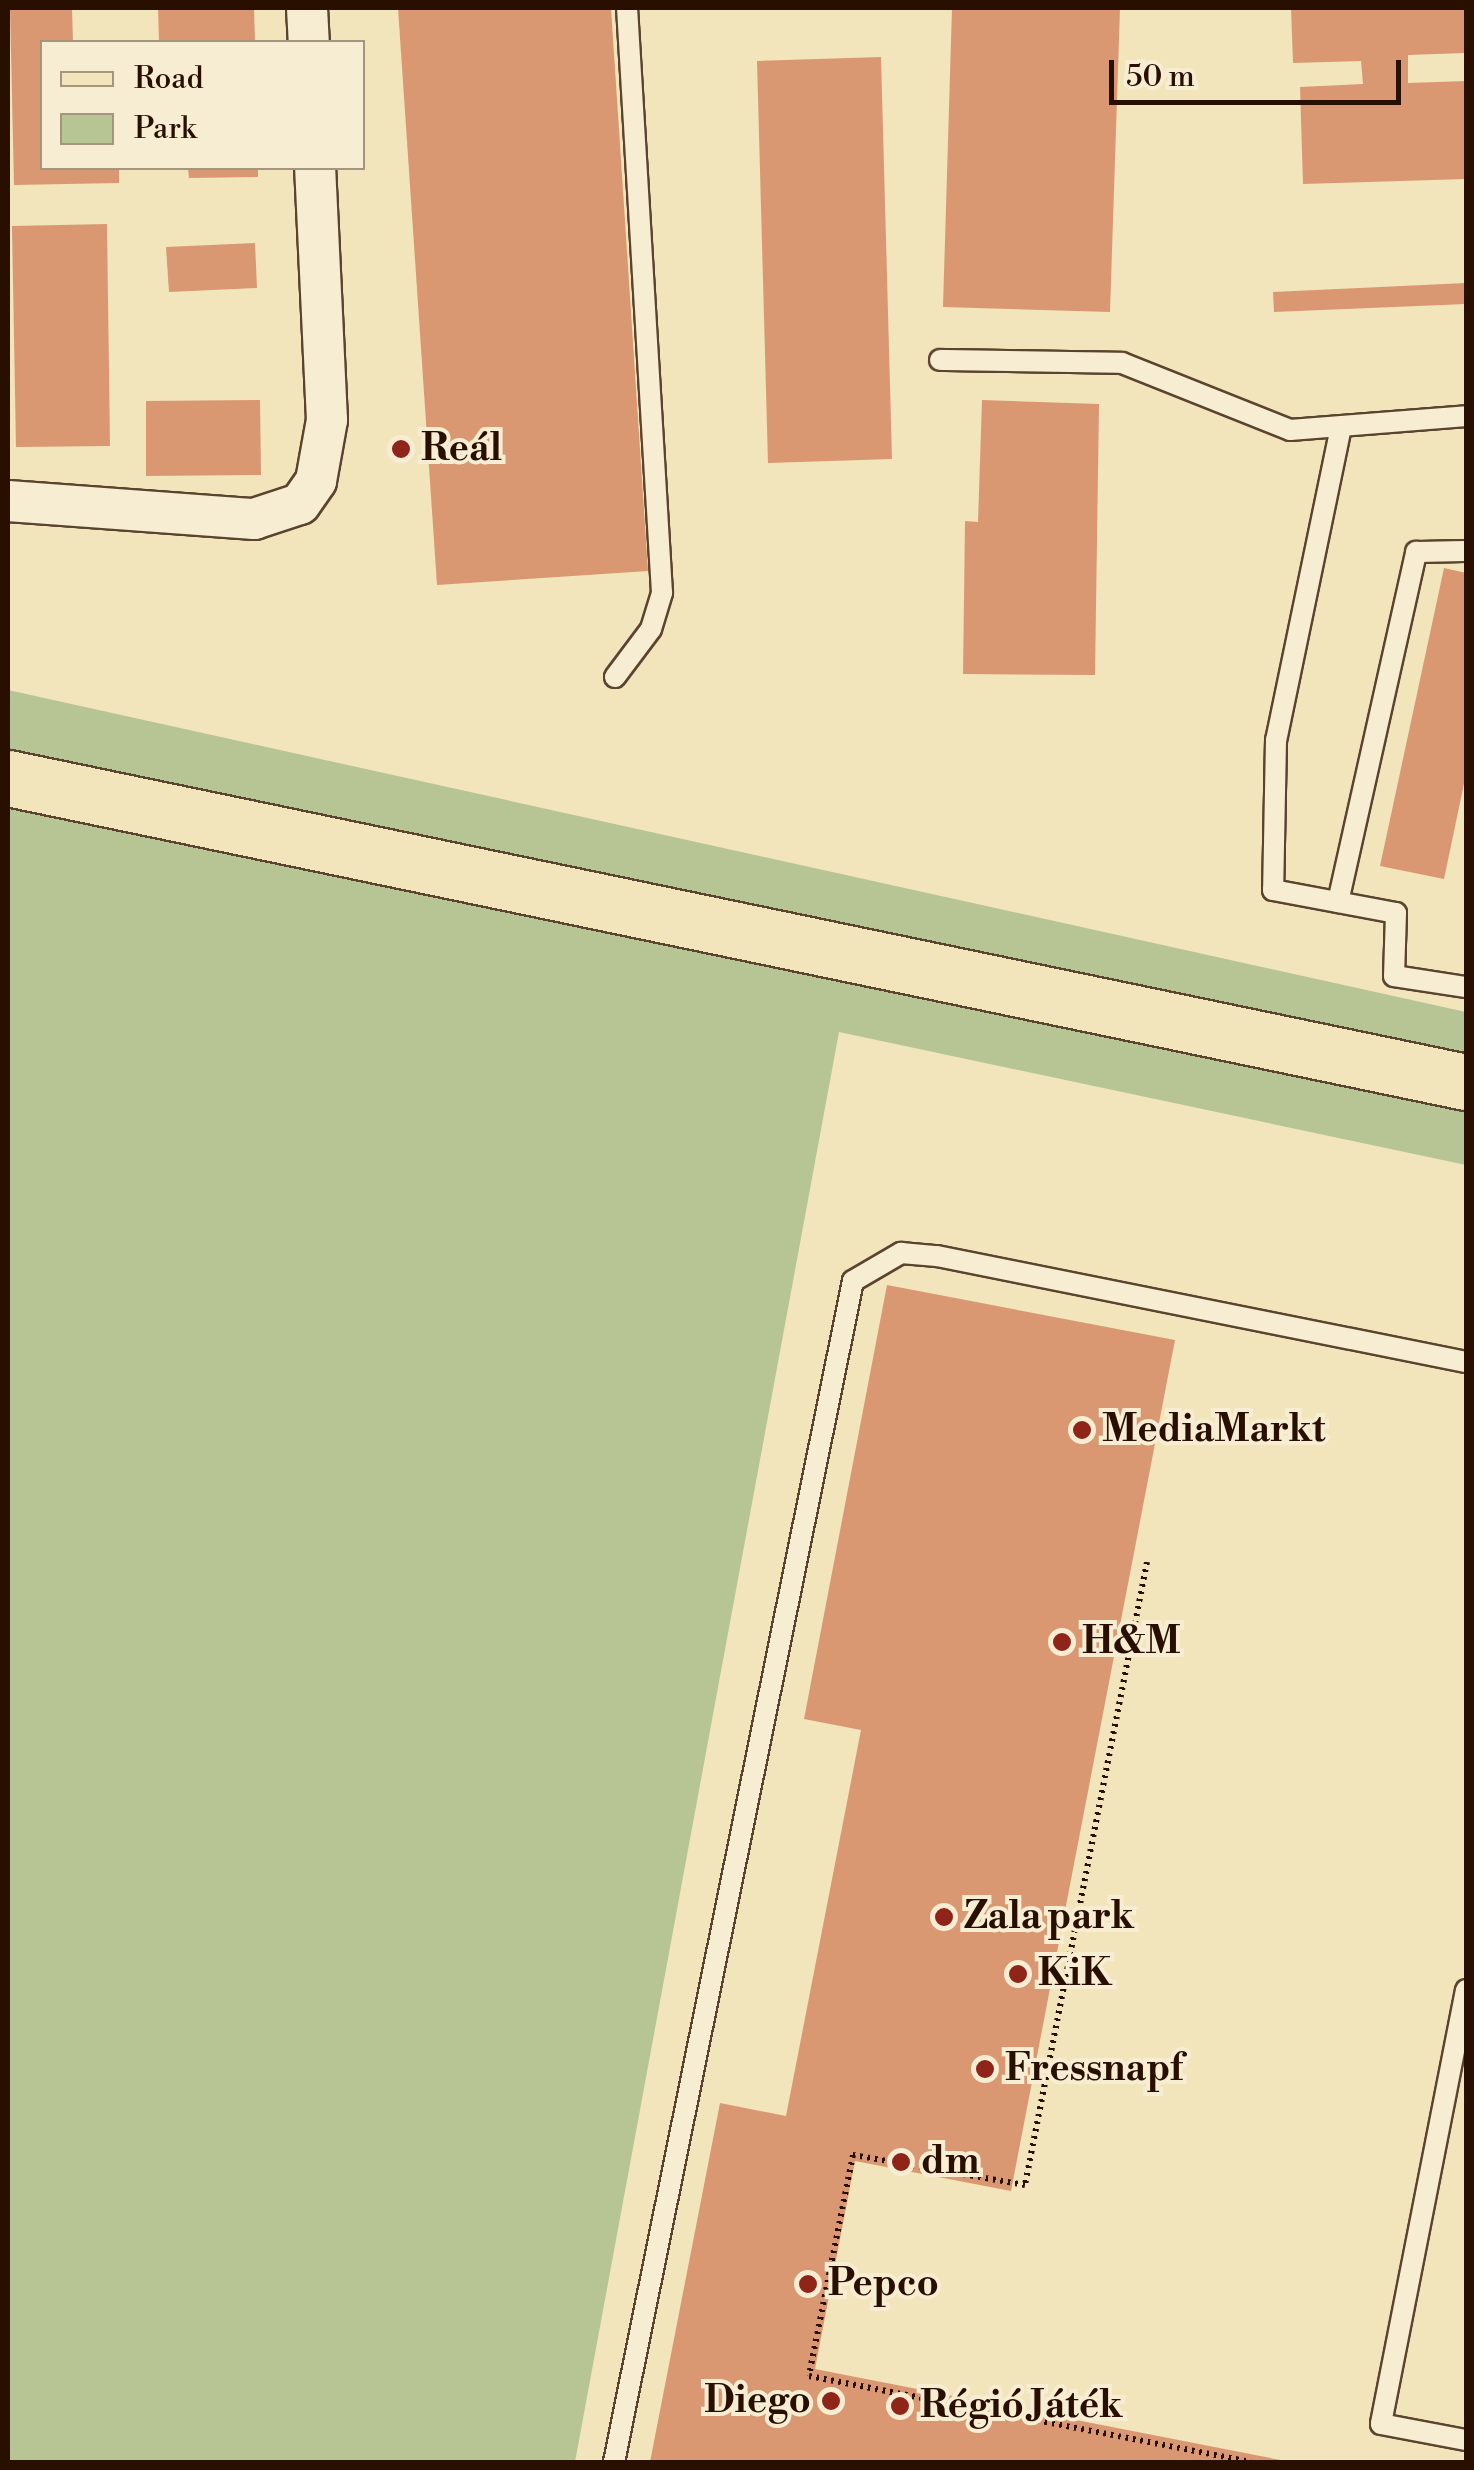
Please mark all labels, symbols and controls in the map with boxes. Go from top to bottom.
legend [40,40,365,170]
scale bar [1114,40,1406,102]
text: 50 m [1126,58,1195,96]
text: Road [134,60,204,98]
text: Park [134,110,196,148]
place label: Reál [421,426,502,472]
marker: Reál [390,438,412,460]
place label: MediaMarkt [1102,1407,1325,1453]
marker: MediaMarkt [1071,1419,1093,1441]
place label: H&M [1082,1619,1180,1665]
marker: H&M [1051,1631,1073,1653]
place label: Zala park [964,1894,1134,1940]
marker: Zala park [933,1906,955,1928]
place label: KiK [1038,1951,1112,1997]
marker: KiK [1007,1963,1029,1985]
place label: Fressnapf [1005,2046,1183,2092]
marker: Fressnapf [974,2058,996,2080]
place label: dm [921,2139,980,2185]
marker: dm [890,2151,912,2173]
place label: Pepco [828,2261,939,2307]
marker: Pepco [797,2273,819,2295]
place label: Diego [704,2378,811,2424]
place label: Régió Játék [920,2383,1123,2429]
marker: Diego [820,2390,842,2412]
marker: Régió Játék [889,2395,911,2417]

